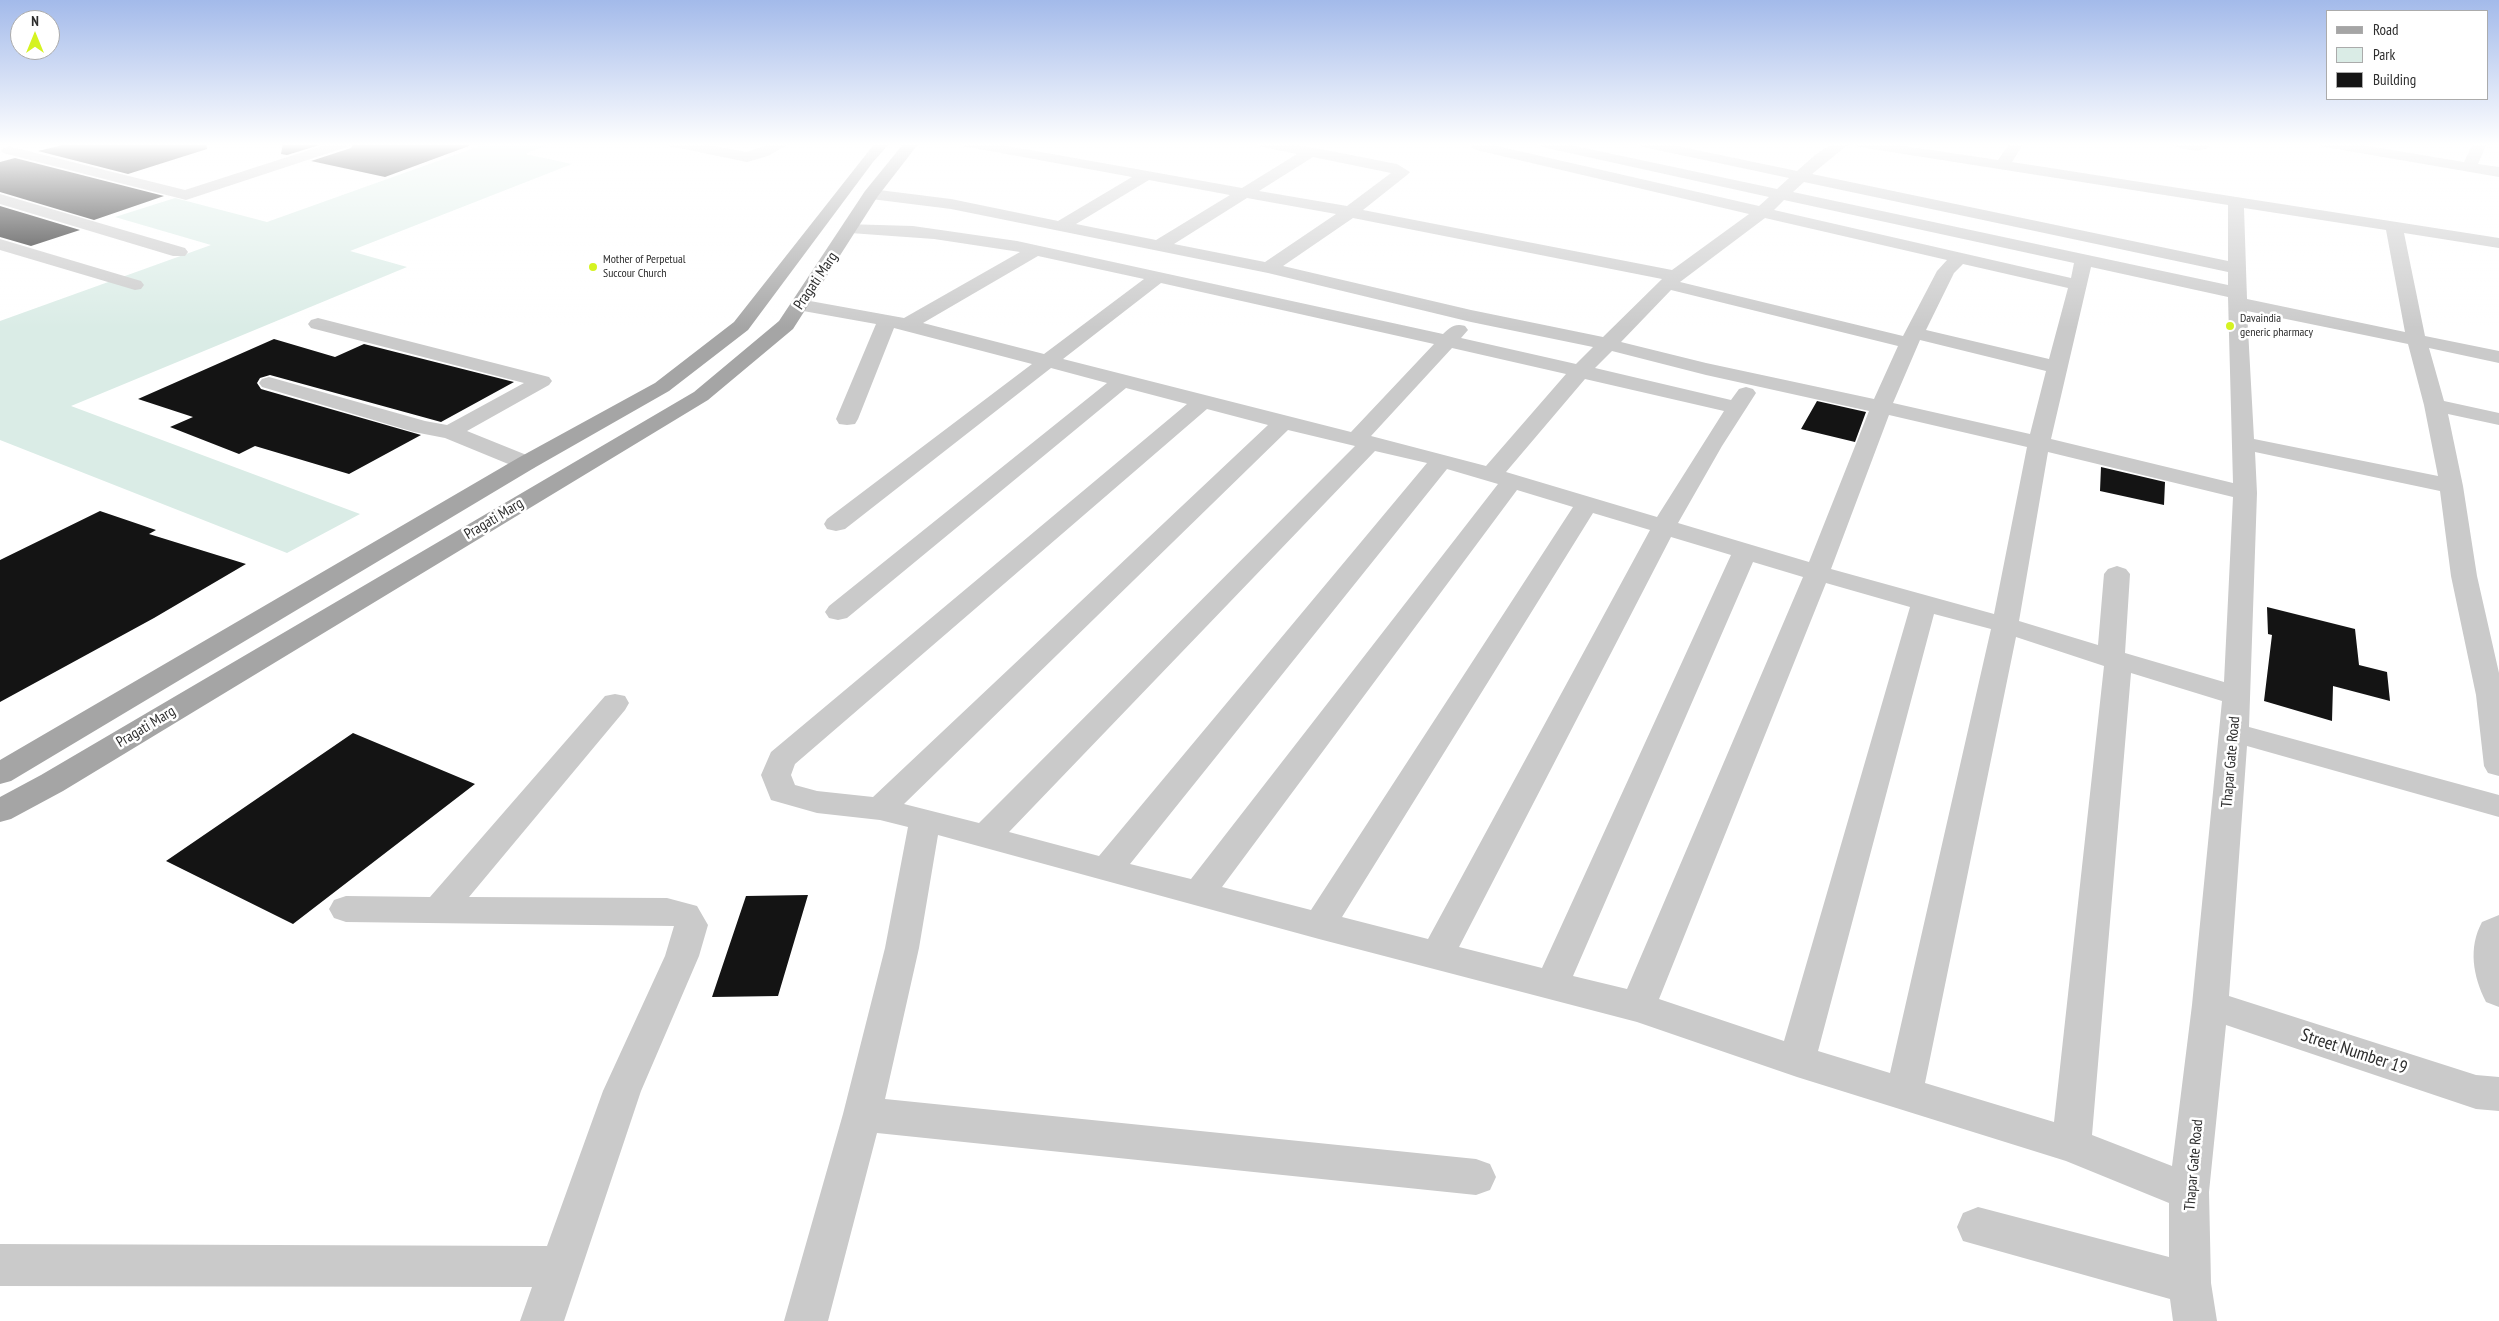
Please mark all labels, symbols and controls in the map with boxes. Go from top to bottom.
north arrow [10,10,60,60]
legend [2326,10,2489,100]
text: N [31,12,39,30]
text: Road [2373,20,2399,39]
text: Park [2373,45,2395,64]
text: Building [2373,70,2416,89]
street label: Pragati Marg [790,249,842,313]
place label: Mother of Perpetual Succour Church [603,253,685,281]
marker: Mother of Perpetual Succour Church [587,261,599,273]
place label: Davaindia generic pharmacy [2240,312,2313,340]
marker: Davaindia generic pharmacy [2224,320,2236,332]
street label: Pragati Marg [461,494,527,544]
street label: Pragati Marg [113,702,179,752]
street label: Thapar Gate Road [2218,716,2244,808]
street label: Street Number 19 [2298,1025,2410,1079]
street label: Thapar Gate Road [2181,1119,2207,1211]

